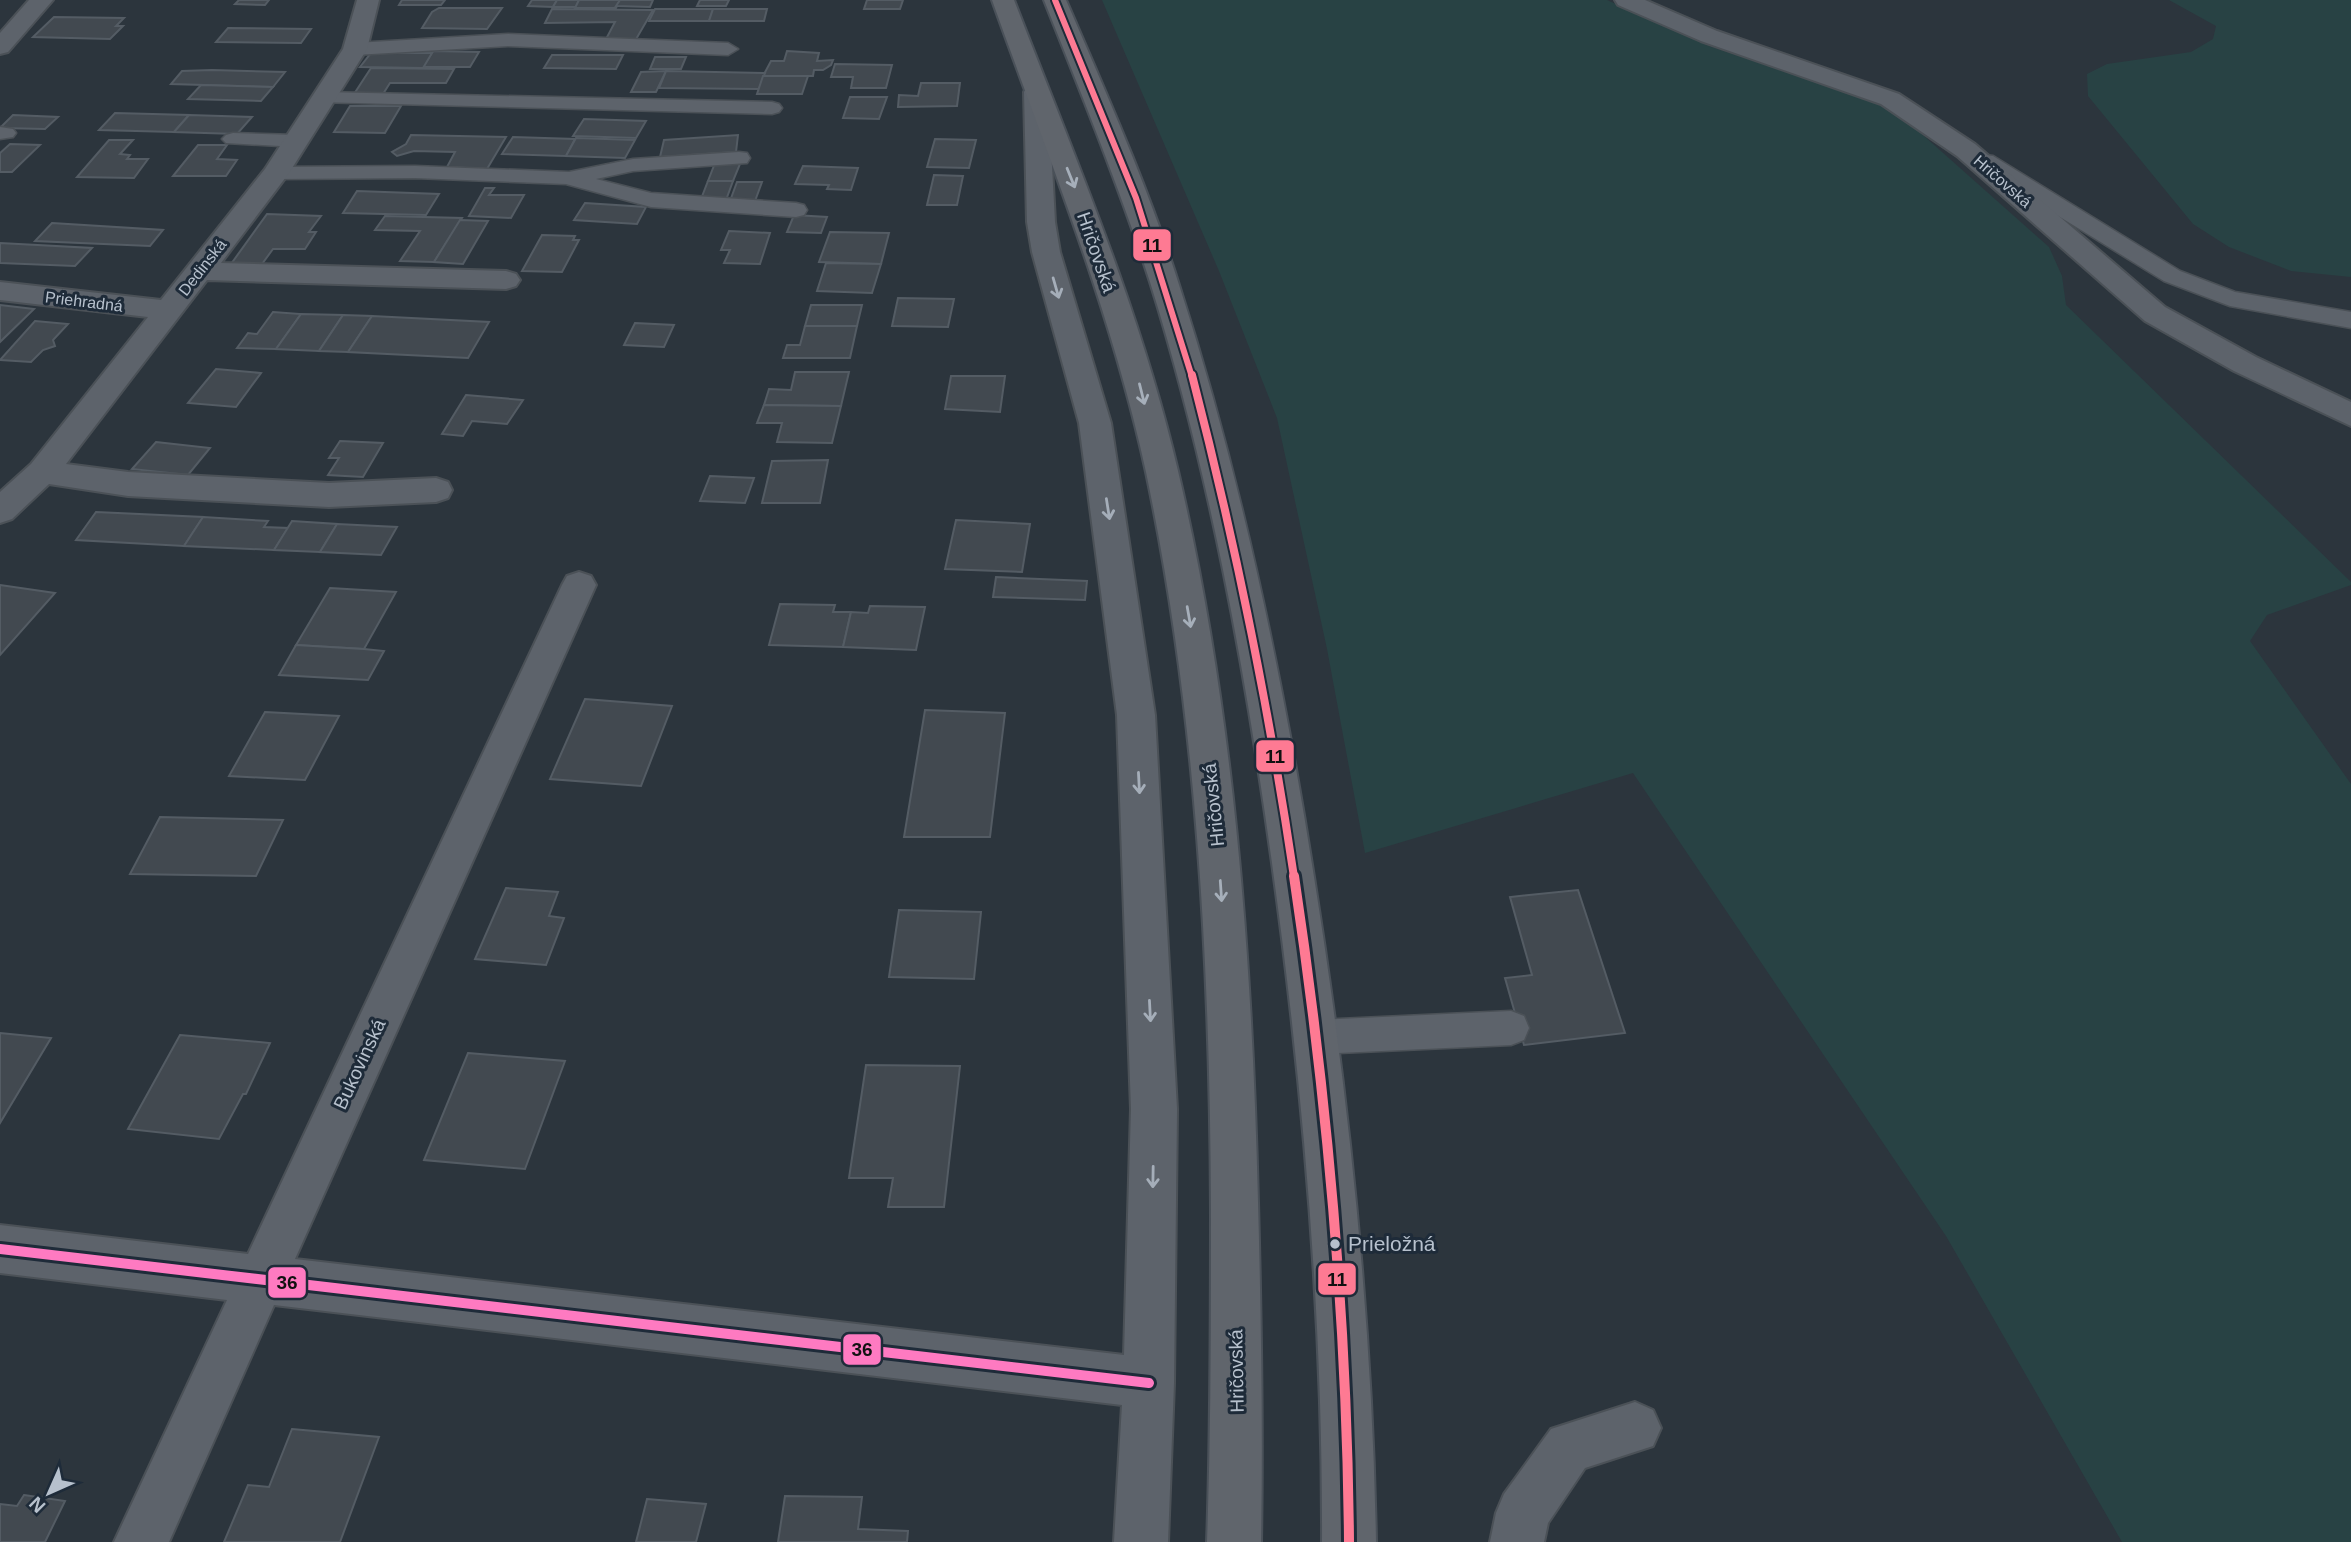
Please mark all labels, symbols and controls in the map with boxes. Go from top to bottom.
street label: Hričovská [1971,152,2035,211]
one-way arrow [1065,167,1078,189]
street label: Hričovská [1073,209,1120,295]
line badge: 11 [1132,228,1172,262]
text: 11 [1142,235,1162,256]
street label: Dedinská [175,236,230,299]
one-way arrow [1050,276,1063,299]
street label: Priehradná [44,288,124,315]
one-way arrow [1136,382,1149,405]
one-way arrow [1102,498,1115,520]
one-way arrow [1183,605,1197,628]
line badge: 11 [1255,739,1295,773]
text: 11 [1265,746,1285,767]
street label: Hričovská [1199,762,1228,848]
one-way arrow [1133,772,1146,795]
one-way arrow [1215,879,1228,902]
one-way arrow [1143,999,1156,1022]
street label: Bukovinská [329,1015,390,1113]
one-way arrow [1146,1166,1159,1189]
place label: Prieložná [1348,1232,1436,1255]
marker: Prieložná [1328,1237,1342,1251]
line badge: 11 [1317,1262,1357,1296]
line badge: 36 [267,1266,307,1299]
text: 11 [1327,1269,1347,1290]
text: 36 [276,1272,298,1293]
street label: Hričovská [1225,1329,1248,1413]
line badge: 36 [842,1333,882,1366]
text: 36 [851,1339,873,1360]
north arrow [14,1458,84,1528]
text: N [25,1492,50,1517]

